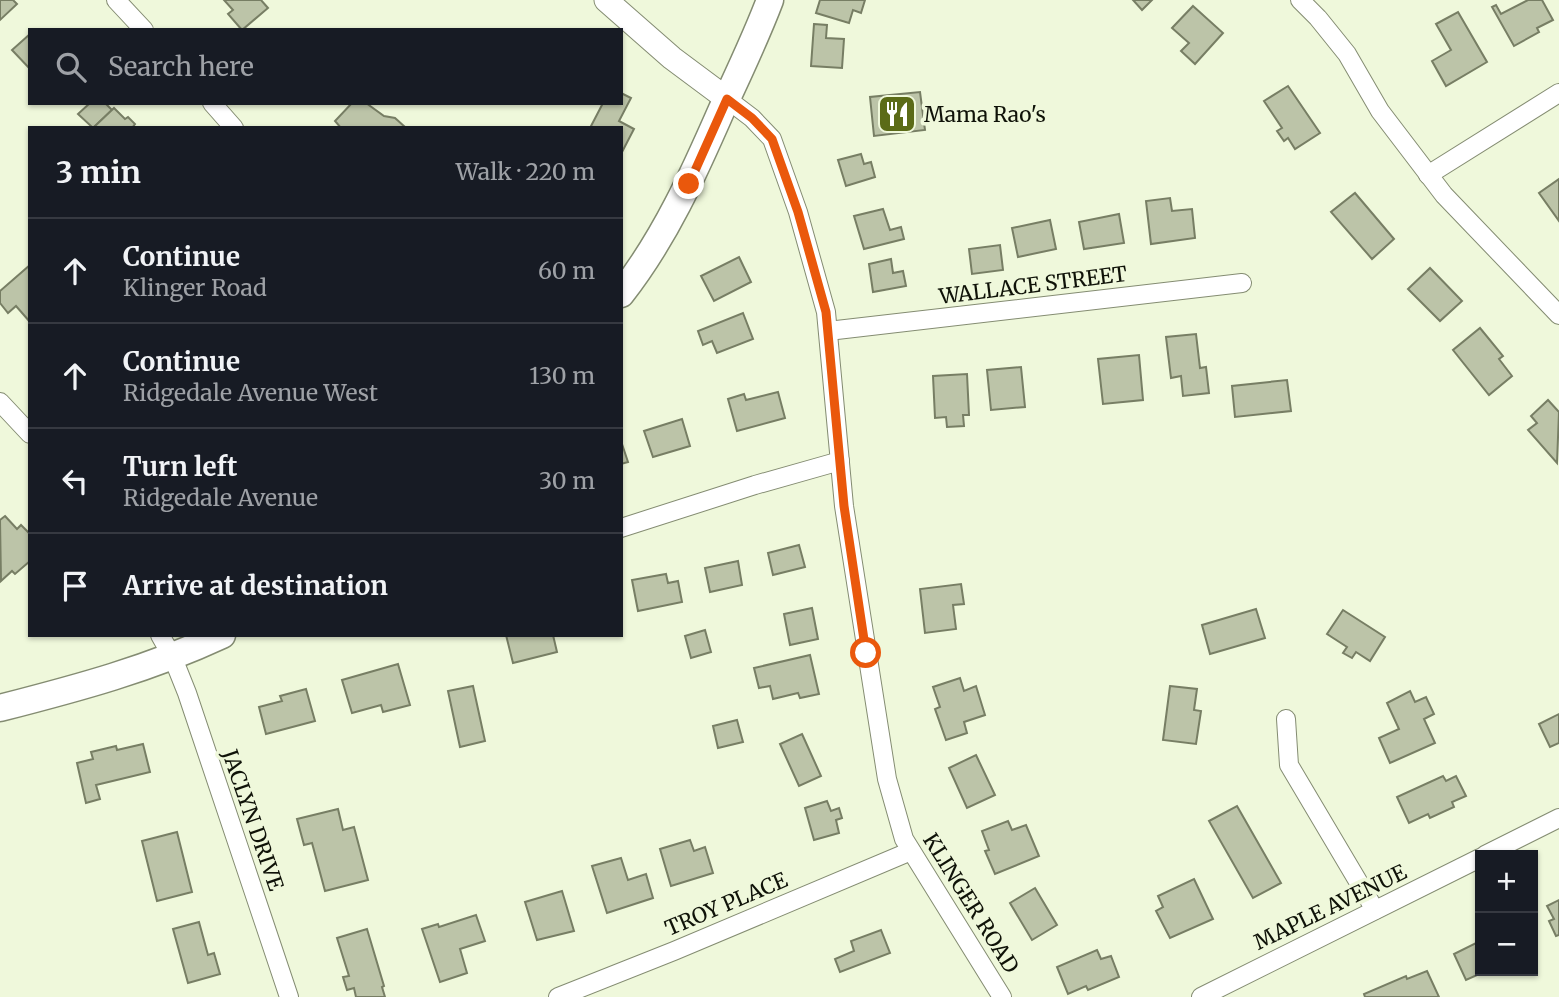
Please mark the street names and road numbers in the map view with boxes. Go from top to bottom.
street label: WALLACE STREET [936,260,1129,310]
street label: JACLYN DRIVE [216,745,290,895]
street label: KLINGER ROAD [917,828,1025,978]
street label: MAPLE AVENUE [1249,858,1411,956]
street label: TROY PLACE [661,866,792,942]

